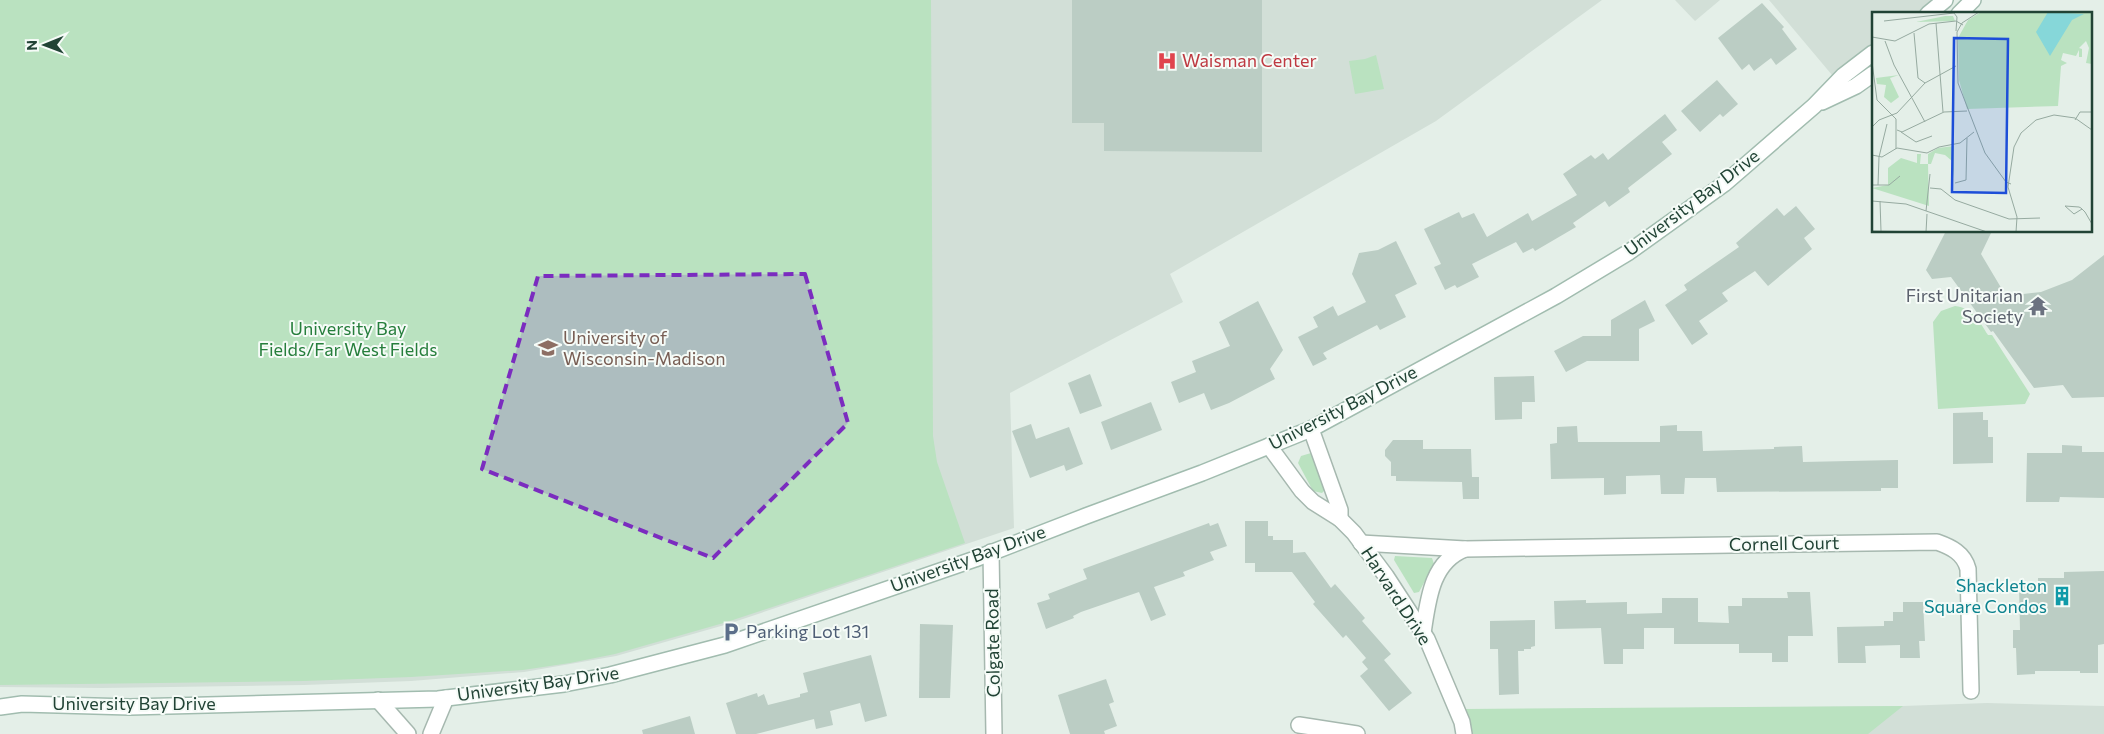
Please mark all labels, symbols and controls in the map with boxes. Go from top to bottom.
inset map [1872,12,2092,232]
north arrow [20,20,70,70]
text: N [23,40,40,51]
place label: Waisman Center [1182,49,1317,71]
hospital icon: Waisman Center [1156,50,1178,72]
street label: University Bay Drive [1620,144,1763,260]
place label: First Unitarian Society [1906,284,2023,327]
temple icon: First Unitarian Society [2027,295,2049,317]
park label: University Bay Fields/Far West Fields [259,317,437,360]
place label: University of Wisconsin-Madison [563,326,726,369]
school or university icon: University of Wisconsin-Madison [537,337,559,359]
street label: University Bay Drive [1265,360,1420,454]
street label: University Bay Drive [887,520,1048,596]
street label: Cornell Court [1729,531,1839,555]
street label: Harvard Drive [1357,542,1437,649]
place label: Shackleton Square Condos [1924,574,2047,617]
building icon: Shackleton Square Condos [2051,585,2073,607]
street label: Colgate Road [980,588,1004,698]
place label: Parking Lot 131 [746,620,869,642]
parking icon: Parking Lot 131 [720,621,742,643]
street label: University Bay Drive [455,661,620,705]
street label: University Bay Drive [52,692,216,714]

